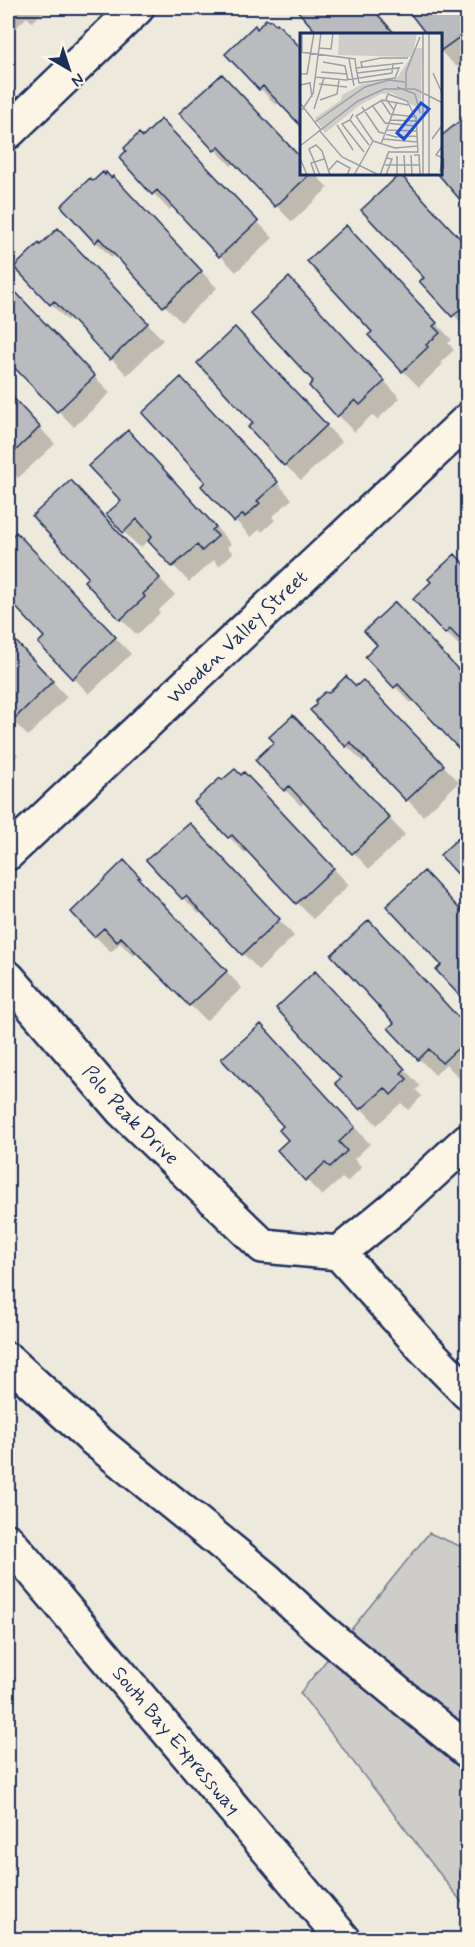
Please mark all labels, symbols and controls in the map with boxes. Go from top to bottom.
inset map [300,33,442,176]
north arrow [39,39,99,99]
text: N [67,68,88,91]
street label: Wooden Valley Street [161,564,314,710]
street label: Polo Peak Drive [76,1060,185,1171]
street label: South Bay Expressway [106,1661,246,1821]

